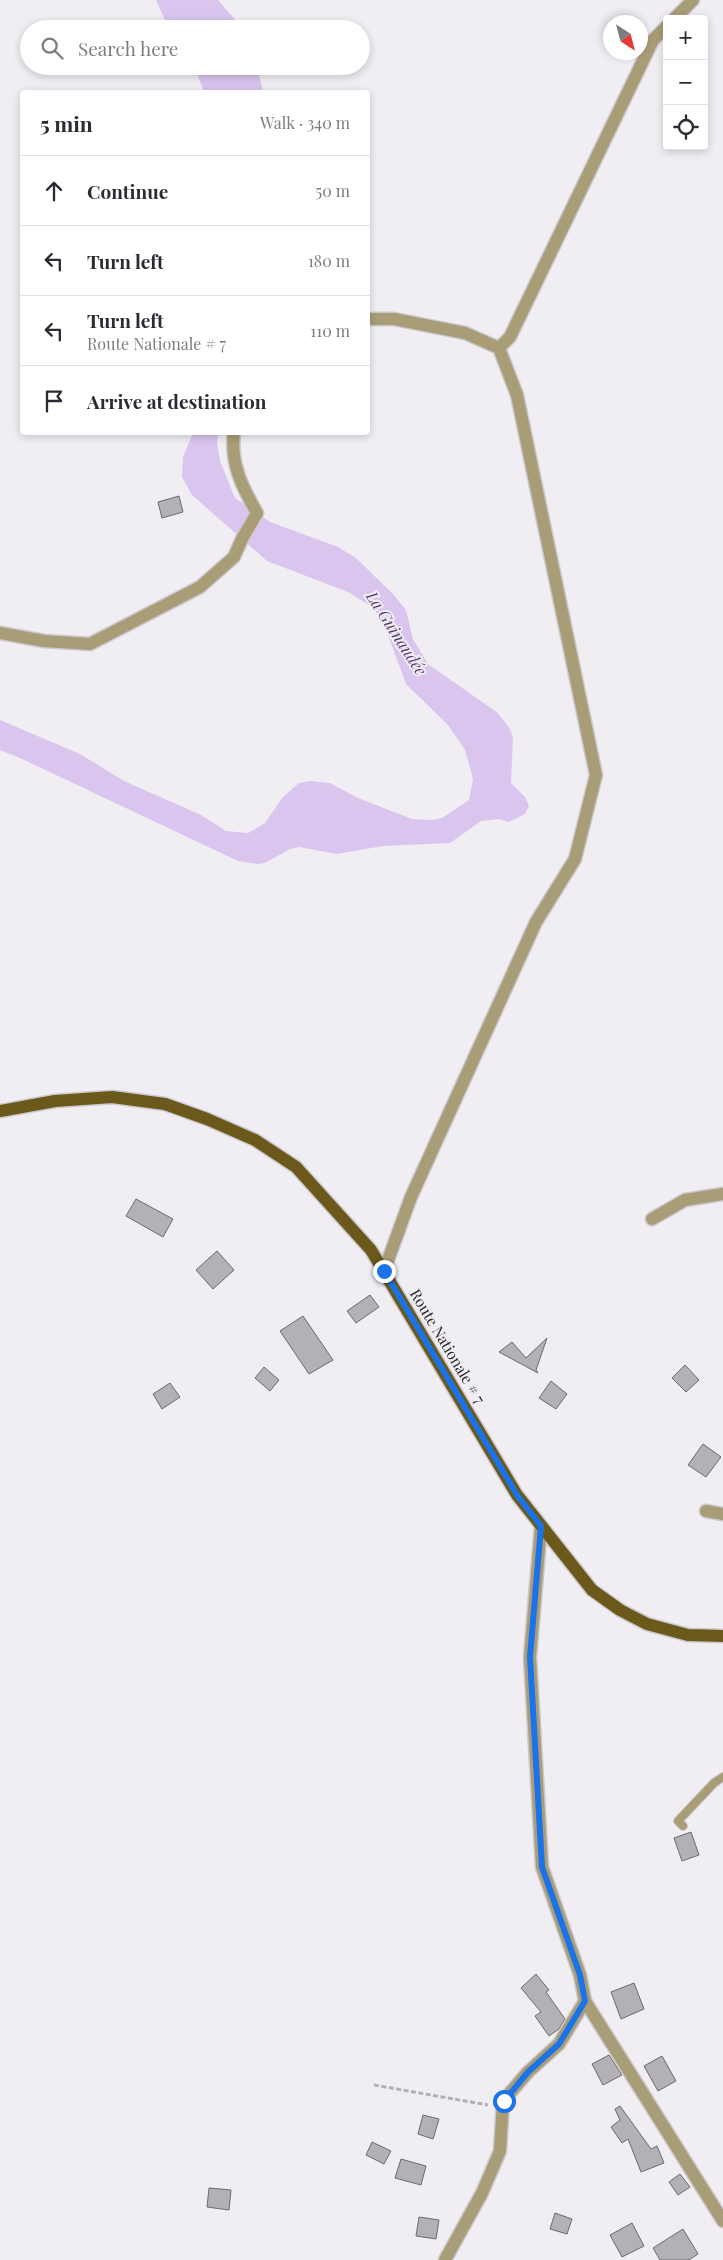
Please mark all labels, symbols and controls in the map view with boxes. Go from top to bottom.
north arrow [603,15,648,60]
map controls [663,15,708,150]
button: + [663,15,708,60]
search box [20,20,370,75]
icon: search [38,34,66,62]
text: Search here [78,35,178,61]
button: − [663,60,708,105]
button: locate [663,105,708,150]
text: 5 min [40,109,93,137]
text: Walk · 340 m [260,112,350,133]
icon: ahead [40,177,68,205]
text: Continue [87,178,168,204]
text: 50 m [316,180,350,201]
icon: left [40,247,68,275]
text: Turn left [87,248,164,274]
text: 180 m [308,250,350,271]
text: Turn left [87,307,164,333]
icon: left [40,317,68,345]
text: 110 m [310,320,350,341]
text: Route Nationale # 7 [87,333,226,354]
icon: arrive [40,387,68,415]
text: Arrive at destination [87,388,267,414]
water label: La Guinaudée [361,586,432,679]
route end [373,1260,396,1283]
street label: Route Nationale # 7 [406,1285,490,1407]
route start [493,2090,516,2113]

